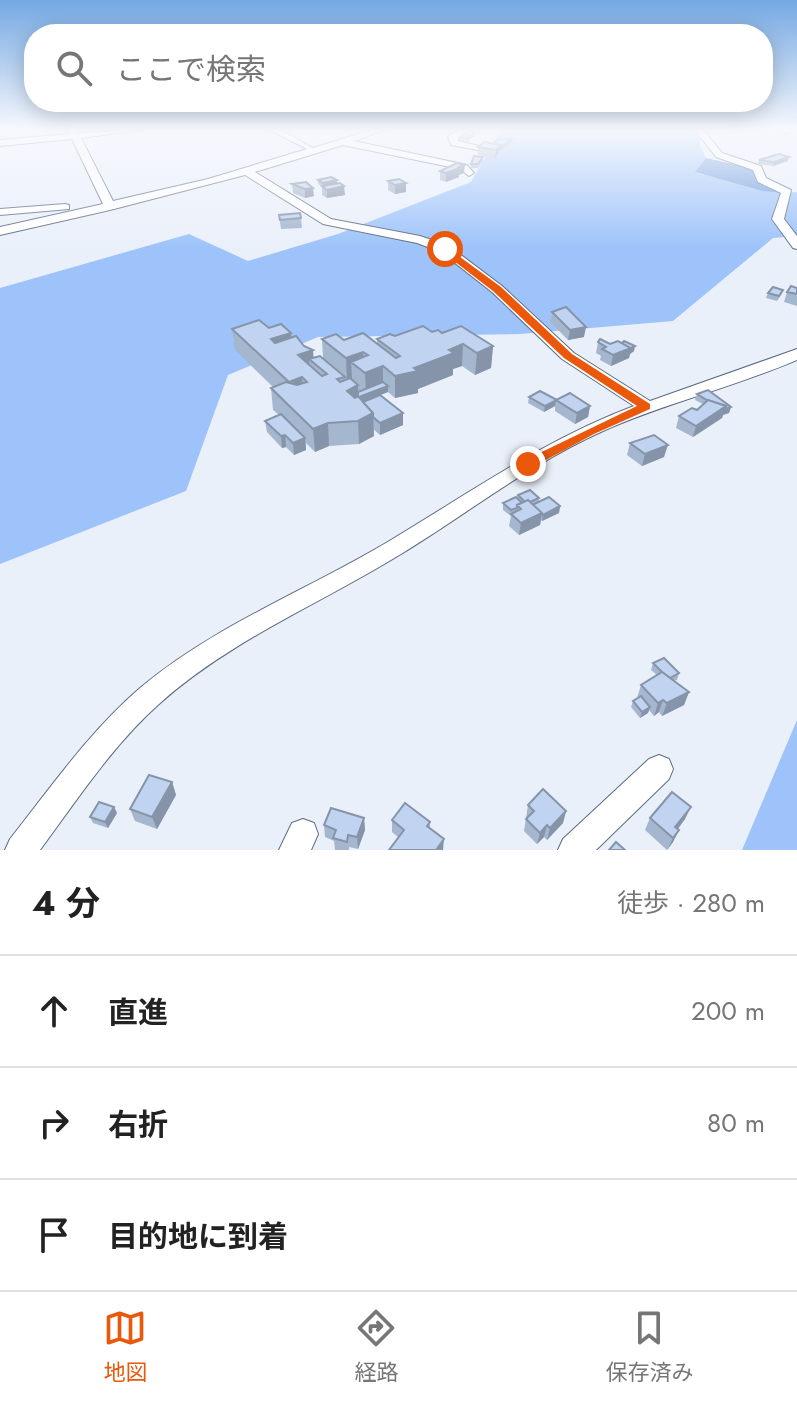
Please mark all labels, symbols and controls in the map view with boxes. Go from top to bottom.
search box [24,24,773,112]
icon: search [52,46,96,90]
text: ここで検索 [116,48,266,91]
route start [427,231,463,267]
route end [510,446,546,482]
text: 4 分 [32,879,100,928]
text: 徒歩 · 280 m [617,884,765,922]
icon: ahead [32,989,76,1033]
text: 直進 [108,991,168,1034]
text: 200 m [691,992,765,1030]
icon: right [32,1101,76,1145]
text: 右折 [108,1103,168,1146]
text: 80 m [707,1104,765,1142]
icon: arrive [32,1213,76,1257]
text: 目的地に到着 [108,1215,288,1258]
tab: 地図 [103,1306,148,1388]
tab: 経路 [354,1306,399,1388]
tab: 保存済み [605,1306,694,1388]

